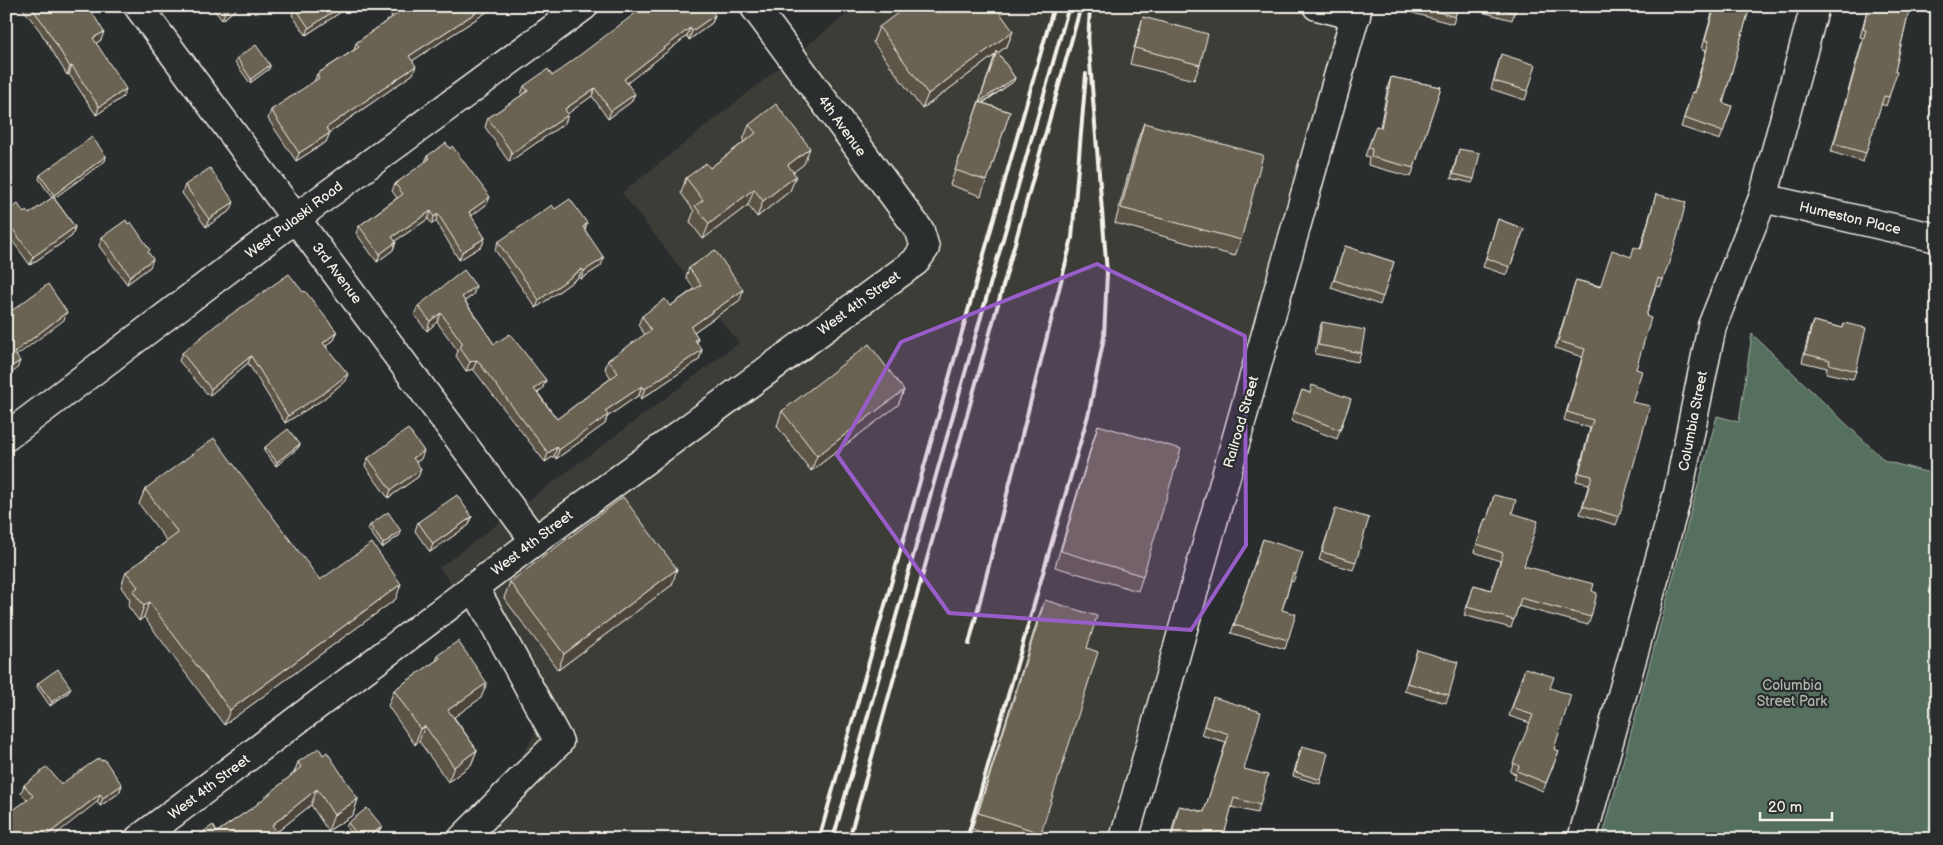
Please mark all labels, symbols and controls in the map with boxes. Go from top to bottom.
street label: 4th Avenue [814,92,870,160]
street label: West Pulaski Road [242,178,346,262]
street label: Humeston Place [1797,198,1903,238]
street label: 3rd Avenue [308,239,366,307]
street label: West 4th Street [814,267,904,339]
street label: Columbia Street [1675,369,1711,472]
street label: Railroad Street [1220,373,1262,470]
street label: West 4th Street [488,506,577,579]
park label: Columbia Street Park [1757,677,1827,710]
street label: West 4th Street [165,750,254,823]
scale bar [1760,790,1833,822]
text: 20 m [1768,798,1802,817]

